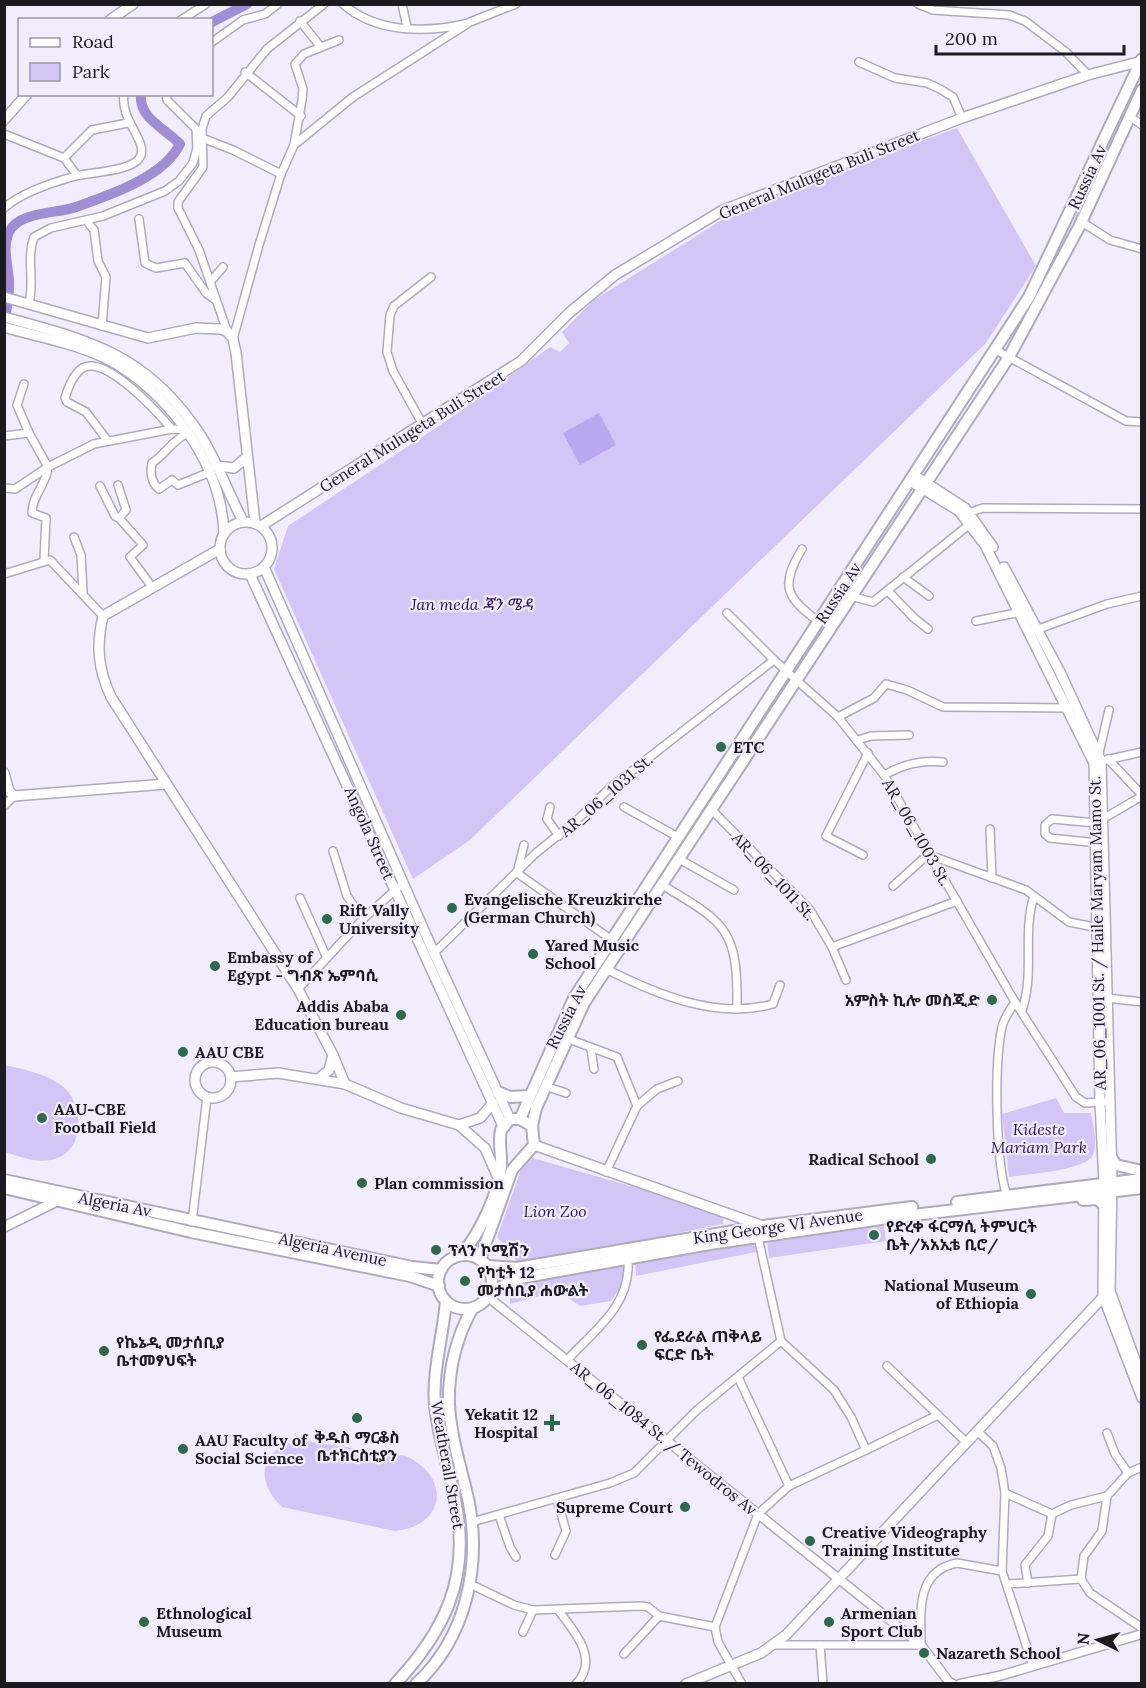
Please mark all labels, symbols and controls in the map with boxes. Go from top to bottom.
legend [18,18,213,96]
scale bar [936,18,1124,56]
text: 200 m [945,27,998,50]
text: Road [72,30,114,53]
text: Park [72,60,110,83]
street label: General Mulugeta Buli Street [716,124,923,224]
street label: Russia Av [1063,141,1111,213]
street label: General Mulugeta Buli Street [316,365,509,496]
street label: Russia Av [811,558,866,627]
park label: Jan meda ጃን ሜዳ [410,594,534,614]
place label: ETC [733,737,764,757]
marker: ETC [714,740,728,754]
street label: AR_06_1031 St. [555,749,656,841]
street label: AR_06_1003 St. [878,774,956,889]
street label: AR_06_1001 St. / Haile Maryam Mamo St. [1084,776,1111,1091]
street label: Angola Street [340,782,400,883]
street label: AR_06_1011 St. [727,827,820,924]
place label: Evangelische Kreuzkirche (German Church) [464,889,662,928]
place label: Rift Vally University [339,900,419,938]
marker: Evangelische Kreuzkirche (German Church) [445,901,459,915]
marker: Rift Vally University [320,912,334,926]
place label: Yared Music School [545,935,640,973]
place label: Embassy of Egypt - ግብጽ ኤምባሲ [227,947,379,985]
marker: Yared Music School [526,947,540,961]
marker: Embassy of Egypt - ግብጽ ኤምባሲ [208,959,222,973]
street label: Russia Av [541,981,591,1052]
place label: አምስት ኪሎ መስጂድ [845,990,981,1010]
marker: አምስት ኪሎ መስጂድ [985,993,999,1007]
place label: Addis Ababa Education bureau [254,996,390,1034]
marker: Addis Ababa Education bureau [394,1008,408,1022]
place label: AAU CBE [195,1042,264,1062]
marker: AAU CBE [176,1045,190,1059]
place label: AAU-CBE Football Field [54,1099,157,1137]
marker: AAU-CBE Football Field [35,1111,49,1125]
park label: Kideste Mariam Park [991,1119,1087,1157]
place label: Radical School [808,1149,919,1169]
marker: Radical School [924,1152,938,1166]
place label: Plan commission [374,1173,504,1193]
marker: Plan commission [355,1176,369,1190]
street label: Algeria Av [76,1187,154,1221]
park label: Lion Zoo [523,1201,587,1221]
street label: King George VI Avenue [692,1204,864,1248]
place label: የድረቀ ፋርማሲ ትምህርት ቤት/አአኢቴ ቢሮ/ [886,1216,1037,1255]
street label: Algeria Avenue [276,1228,389,1270]
marker: የድረቀ ፋርማሲ ትምህርት ቤት/አአኢቴ ቢሮ/ [867,1228,881,1242]
place label: ፕላን ኮሚሽን [448,1240,530,1260]
marker: ፕላን ኮሚሽን [429,1243,443,1257]
place label: የካቲት 12 መታሰቢያ ሐውልት [477,1262,589,1300]
marker: የካቲት 12 መታሰቢያ ሐውልት [458,1274,472,1288]
place label: National Museum of Ethiopia [884,1275,1020,1313]
marker: National Museum of Ethiopia [1024,1287,1038,1301]
place label: የፌደራል ጠቅላይ ፍርድ ቤት [654,1326,762,1364]
place label: የኬኔዲ መታሰቢያ ቤተመፃህፍት [116,1332,225,1370]
marker: የፌደራል ጠቅላይ ፍርድ ቤት [635,1338,649,1352]
marker: የኬኔዲ መታሰቢያ ቤተመፃህፍት [97,1344,111,1358]
street label: AR_06_1084 St. / Tewodros Av [565,1356,762,1521]
street label: Weatherall Street [427,1399,469,1531]
place label: Yekatit 12 Hospital [465,1404,538,1442]
marker: ቅዱስ ማርቆስ ቤተክርስቲያን [350,1411,364,1425]
marker: Yekatit 12 Hospital [543,1414,561,1432]
place label: ቅዱስ ማርቆስ ቤተክርስቲያን [314,1427,400,1465]
place label: AAU Faculty of Social Science [195,1430,308,1468]
marker: AAU Faculty of Social Science [176,1442,190,1456]
place label: Supreme Court [556,1497,673,1517]
marker: Supreme Court [678,1500,692,1514]
place label: Creative Videography Training Institute [822,1522,987,1560]
marker: Creative Videography Training Institute [803,1534,817,1548]
place label: Ethnological Museum [156,1603,252,1641]
place label: Armenian Sport Club [841,1603,923,1641]
north arrow [1068,1610,1128,1670]
marker: Ethnological Museum [137,1615,151,1629]
marker: Armenian Sport Club [822,1615,836,1629]
text: N [1073,1632,1094,1646]
place label: Nazareth School [936,1643,1061,1663]
marker: Nazareth School [917,1646,931,1660]

